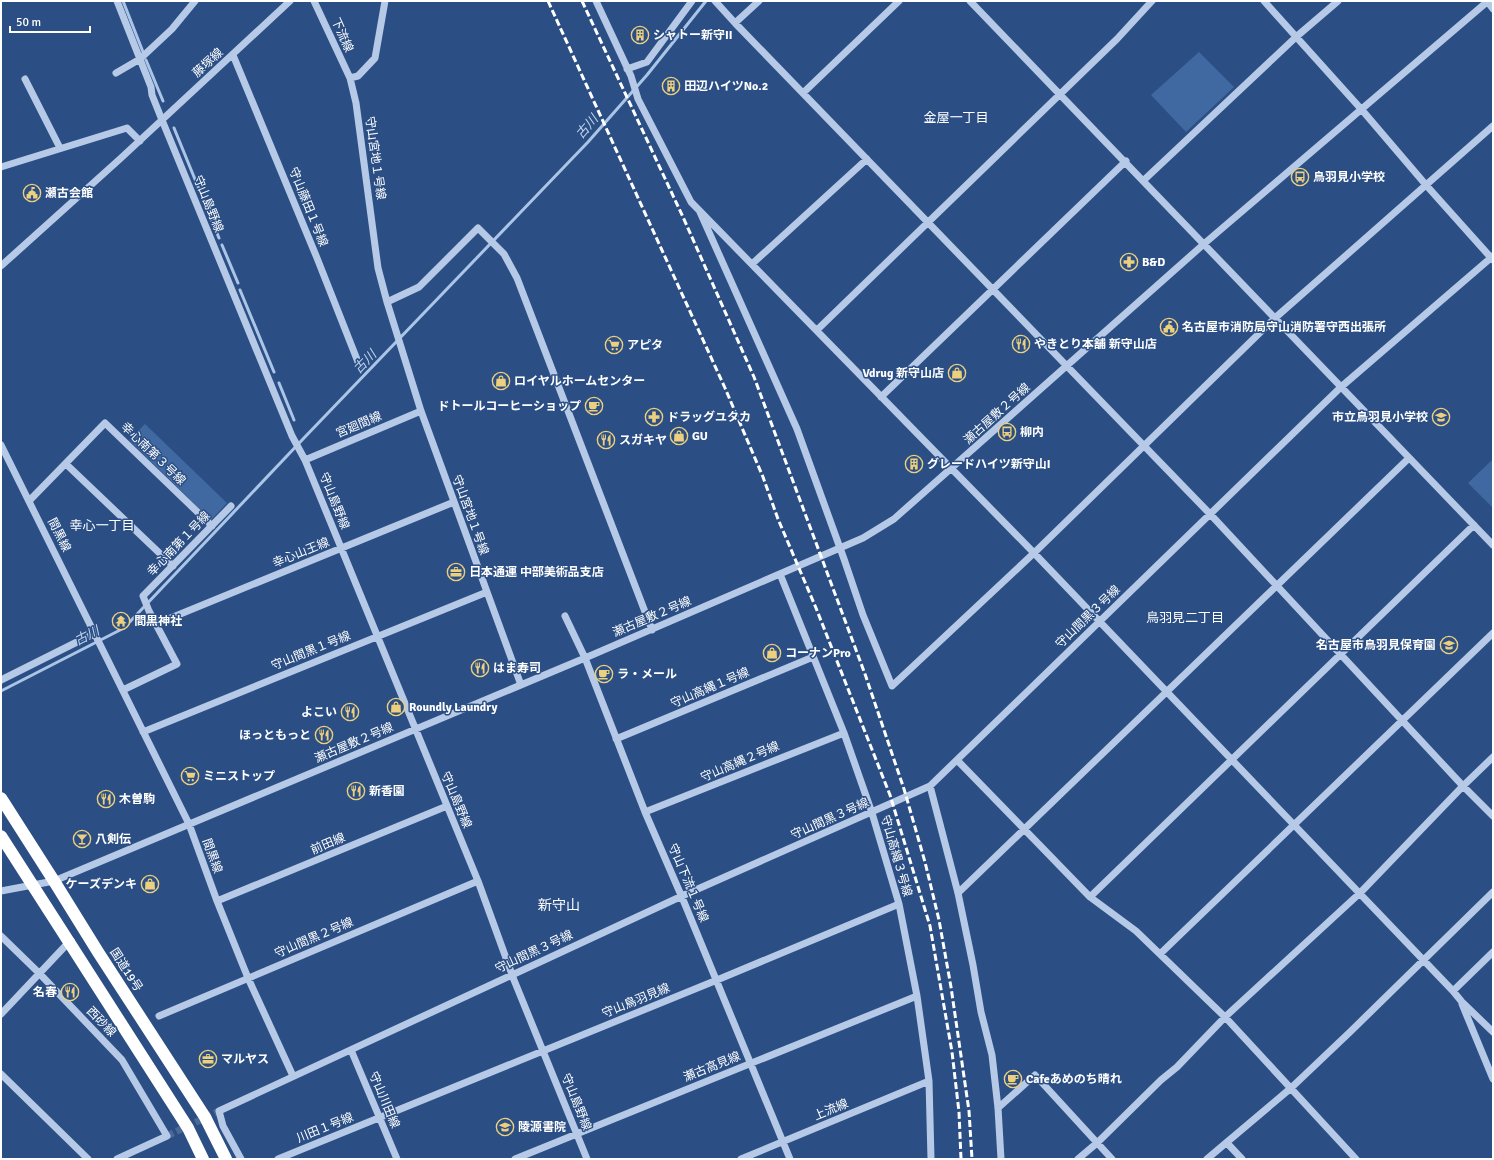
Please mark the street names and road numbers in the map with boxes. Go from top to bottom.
street label: 下流線 [328,15,356,55]
street label: 藤塚線 [190,45,226,81]
street label: 守山宮地１号線 [362,115,388,201]
street label: 守山藤田１号線 [285,165,331,249]
street label: 守山島野線 [190,173,226,235]
street label: 瀬古屋敷２号線 [961,380,1033,448]
street label: 宮廻間線 [334,409,384,441]
street label: 幸心南第３号線 [118,419,188,489]
street label: 守山島野線 [316,470,352,532]
street label: 守山宮地１号線 [449,473,491,557]
street label: 幸心南第１号線 [144,509,214,579]
street label: 間黒線 [44,516,74,554]
street label: 幸心山王線 [270,535,332,571]
street label: 守山間黒３号線 [1053,582,1123,652]
street label: 瀬古屋敷２号線 [610,594,694,640]
street label: 守山間黒１号線 [269,628,353,674]
street label: 守山高縄１号線 [668,665,752,711]
street label: 瀬古屋敷２号線 [312,720,396,766]
street label: 守山高縄２号線 [698,739,782,785]
street label: 守山島野線 [437,769,475,831]
street label: 守山間黒３号線 [789,795,871,843]
street label: 守山高縄３号線 [877,814,915,898]
street label: 前田線 [308,830,348,858]
street label: 間黒線 [199,837,225,875]
street label: 守山下流１号線 [665,841,711,925]
street label: 守山間黒２号線 [272,915,356,961]
street label: 守山間黒３号線 [493,927,575,977]
street label: 国道19号 [106,945,146,995]
street label: 守山鳥羽見線 [600,981,672,1021]
street label: 西砂線 [83,1004,119,1040]
street label: 瀬古高見線 [681,1049,743,1085]
street label: 守山川田線 [365,1069,403,1131]
street label: 守山島野線 [558,1071,594,1133]
street label: 上流線 [811,1096,851,1124]
street label: 川田１号線 [294,1110,356,1146]

